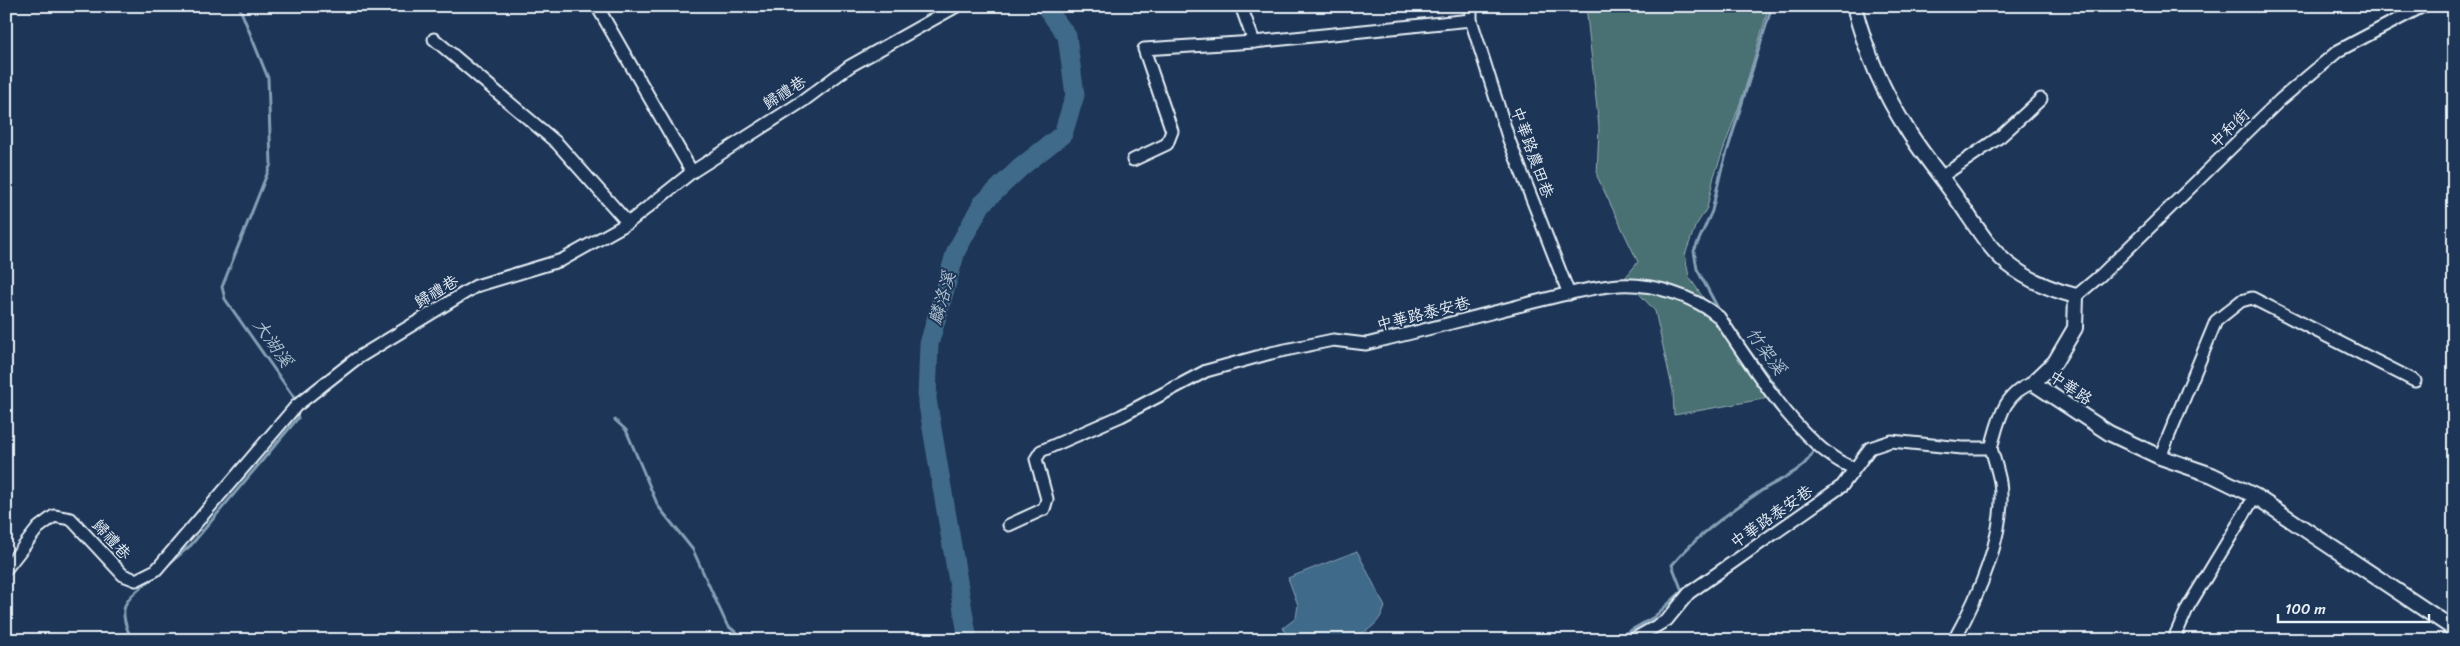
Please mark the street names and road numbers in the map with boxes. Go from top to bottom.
street label: 歸禮巷 [756,67,812,118]
street label: 中和街 [2202,101,2257,155]
street label: 中華路農田巷 [1502,102,1563,202]
street label: 歸禮巷 [408,267,464,316]
street label: 中華路泰安巷 [1373,288,1473,339]
street label: 中華路 [2043,362,2099,413]
street label: 中華路泰安巷 [1724,477,1819,556]
street label: 歸禮巷 [85,512,139,567]

